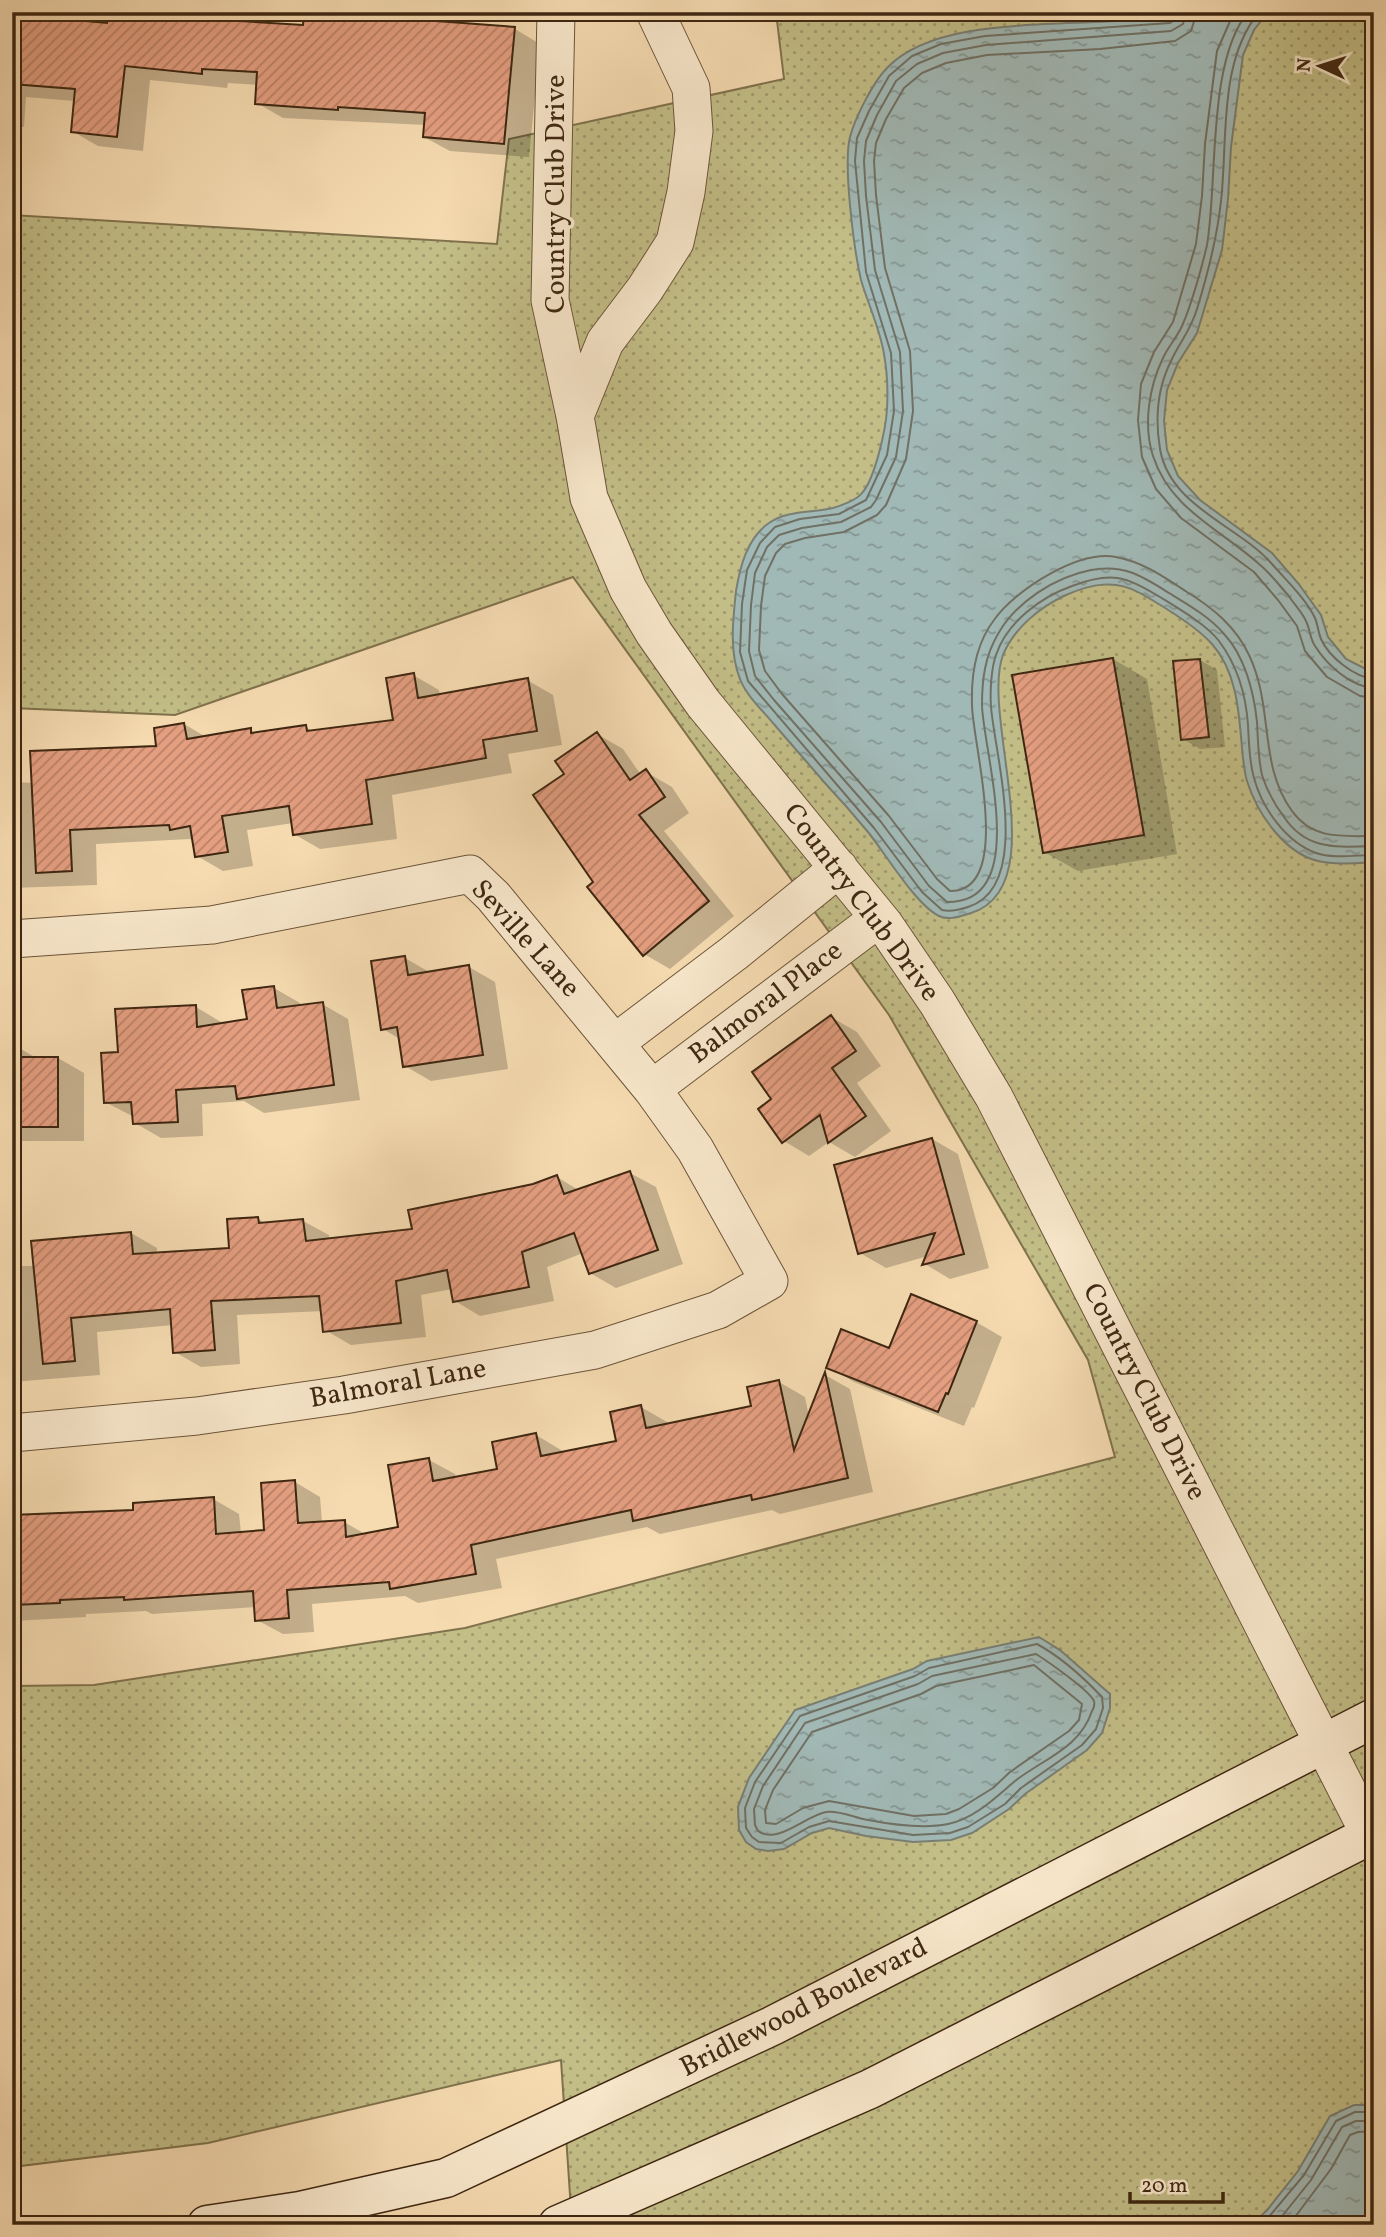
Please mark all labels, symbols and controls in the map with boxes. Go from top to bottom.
north arrow [1284,32,1354,102]
text: N [1292,57,1319,73]
street label: Country Club Drive [537,75,576,313]
street label: Country Club Drive [774,796,948,1010]
street label: Seville Lane [461,871,589,1007]
street label: Balmoral Place [681,932,851,1074]
street label: Country Club Drive [1072,1277,1216,1507]
street label: Balmoral Lane [307,1349,489,1419]
street label: Bridlewood Boulevard [673,1929,935,2087]
scale bar [1130,2160,1223,2204]
text: 20 m [1141,2172,1187,2201]

